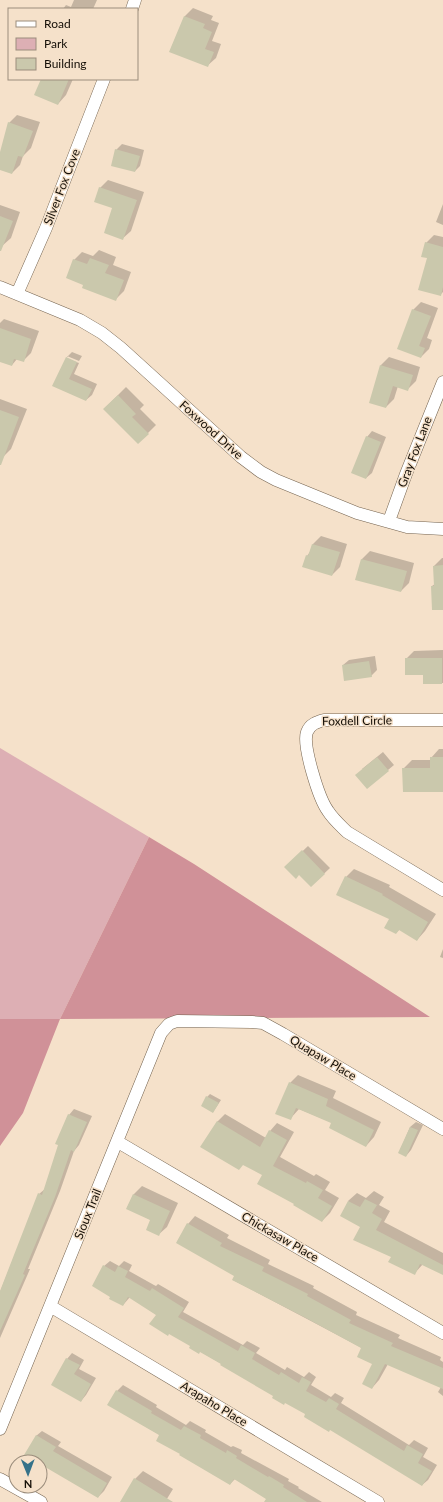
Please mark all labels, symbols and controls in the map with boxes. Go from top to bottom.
legend [8,8,138,80]
text: Road [44,16,71,31]
text: Park [44,36,68,51]
text: Building [44,56,87,71]
street label: Silver Fox Cove [40,147,83,227]
street label: Foxwood Drive [177,397,246,462]
street label: Gray Fox Lane [394,414,435,489]
street label: Foxdell Circle [322,712,392,729]
street label: Quapaw Place [287,1032,359,1083]
street label: Sioux Trail [71,1186,104,1241]
street label: Chickasaw Place [239,1208,322,1265]
street label: Arapaho Place [178,1378,250,1429]
north arrow [8,1454,48,1494]
text: N [24,1478,33,1491]

